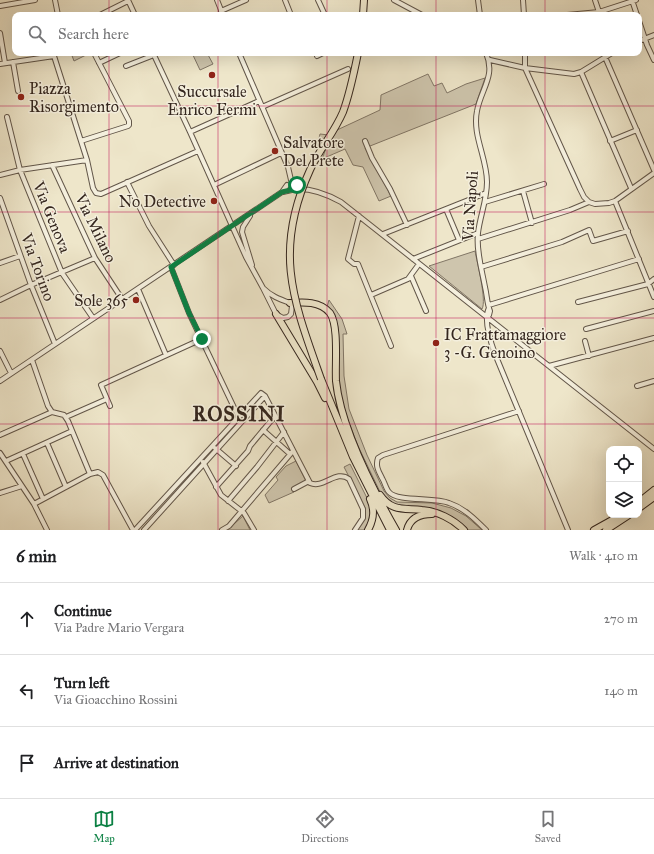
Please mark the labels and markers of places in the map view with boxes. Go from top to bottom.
marker: Succursale Enrico Fermi [207,70,217,80]
place label: Piazza Risorgimento [29,79,119,117]
place label: Succursale Enrico Fermi [167,82,257,119]
marker: Piazza Risorgimento [16,92,26,102]
place label: Salvatore Del Prete [283,133,344,170]
marker: Salvatore Del Prete [270,146,280,156]
place label: No Detective [119,192,206,211]
marker: No Detective [209,196,219,206]
place label: Sole 365 [74,291,129,310]
marker: Sole 365 [131,295,141,305]
place label: IC Frattamaggiore 3 -G. Genoino [444,325,566,362]
marker: IC Frattamaggiore 3 -G. Genoino [431,338,441,348]

